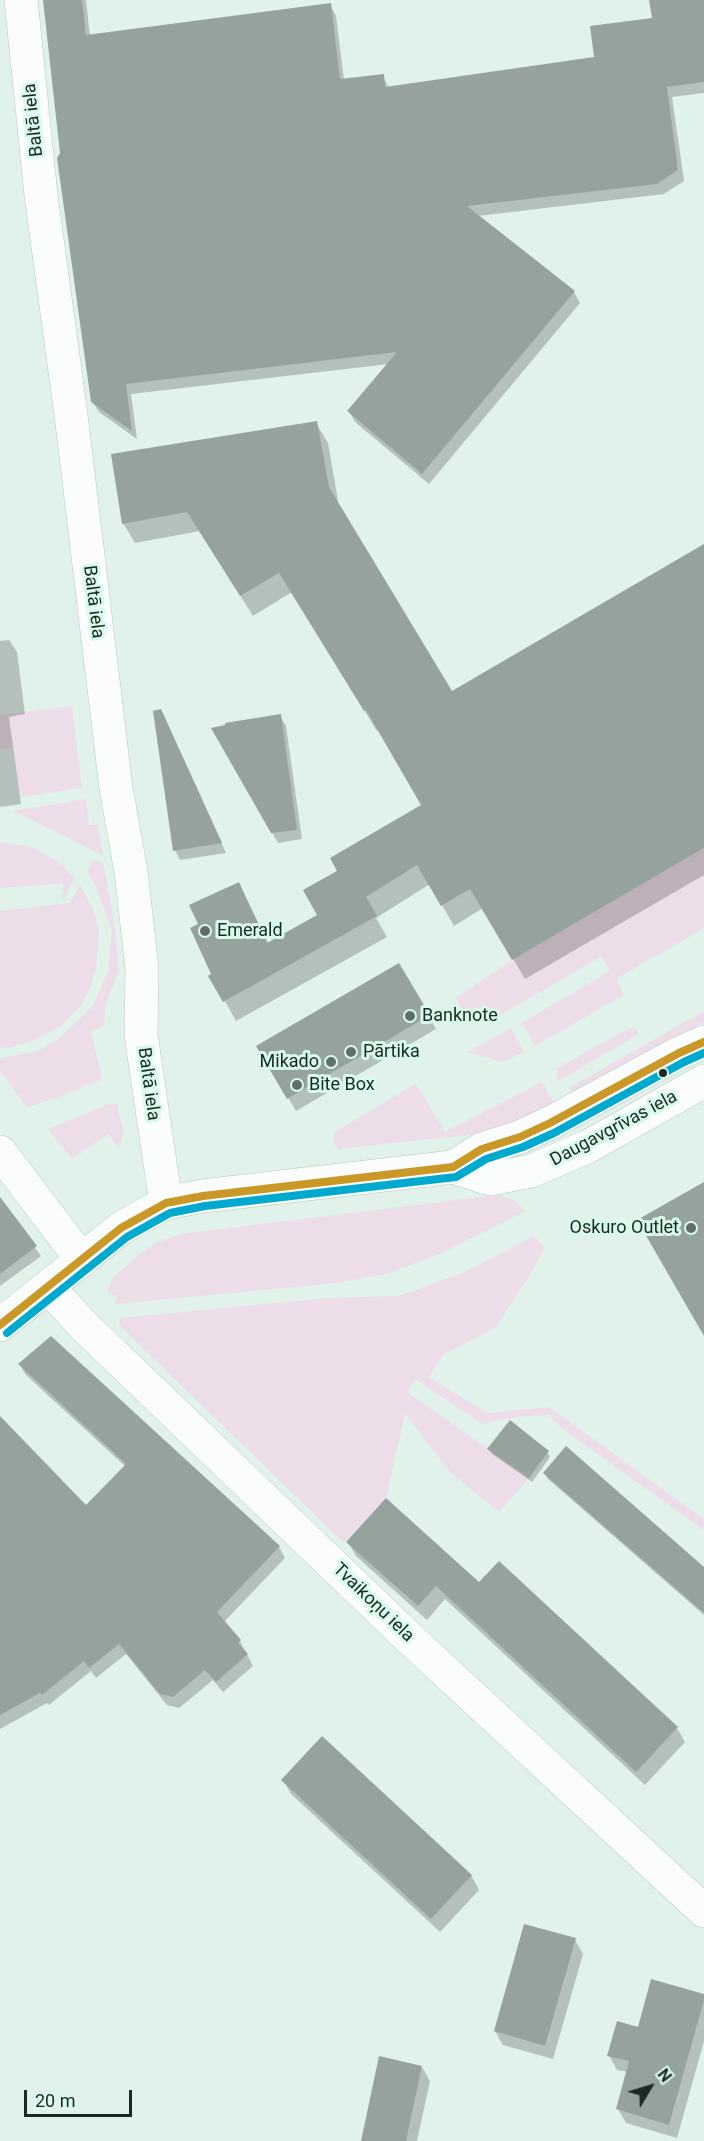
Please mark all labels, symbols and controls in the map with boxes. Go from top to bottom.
street label: Baltā iela [19,82,49,158]
street label: Baltā iela [78,564,108,640]
place label: Emerald [217,920,283,942]
marker: Emerald [198,924,212,938]
place label: Banknote [422,1005,498,1027]
marker: Banknote [403,1009,417,1023]
place label: Pārtika [363,1041,420,1063]
marker: Pārtika [344,1045,358,1059]
street label: Baltā iela [132,1046,164,1122]
place label: Mikado [260,1051,319,1073]
marker: Mikado [324,1055,338,1069]
unlabelled marker [657,1067,669,1079]
place label: Bite Box [309,1074,375,1096]
marker: Bite Box [290,1078,304,1092]
street label: Daugavgrīvas iela [547,1086,681,1172]
place label: Oskuro Outlet [570,1217,679,1239]
marker: Oskuro Outlet [684,1221,698,1235]
street label: Tvaikoņu iela [328,1559,418,1647]
north arrow [620,2057,680,2117]
text: N [654,2065,676,2086]
scale bar [27,2078,135,2116]
text: 20 m [35,2090,75,2111]

